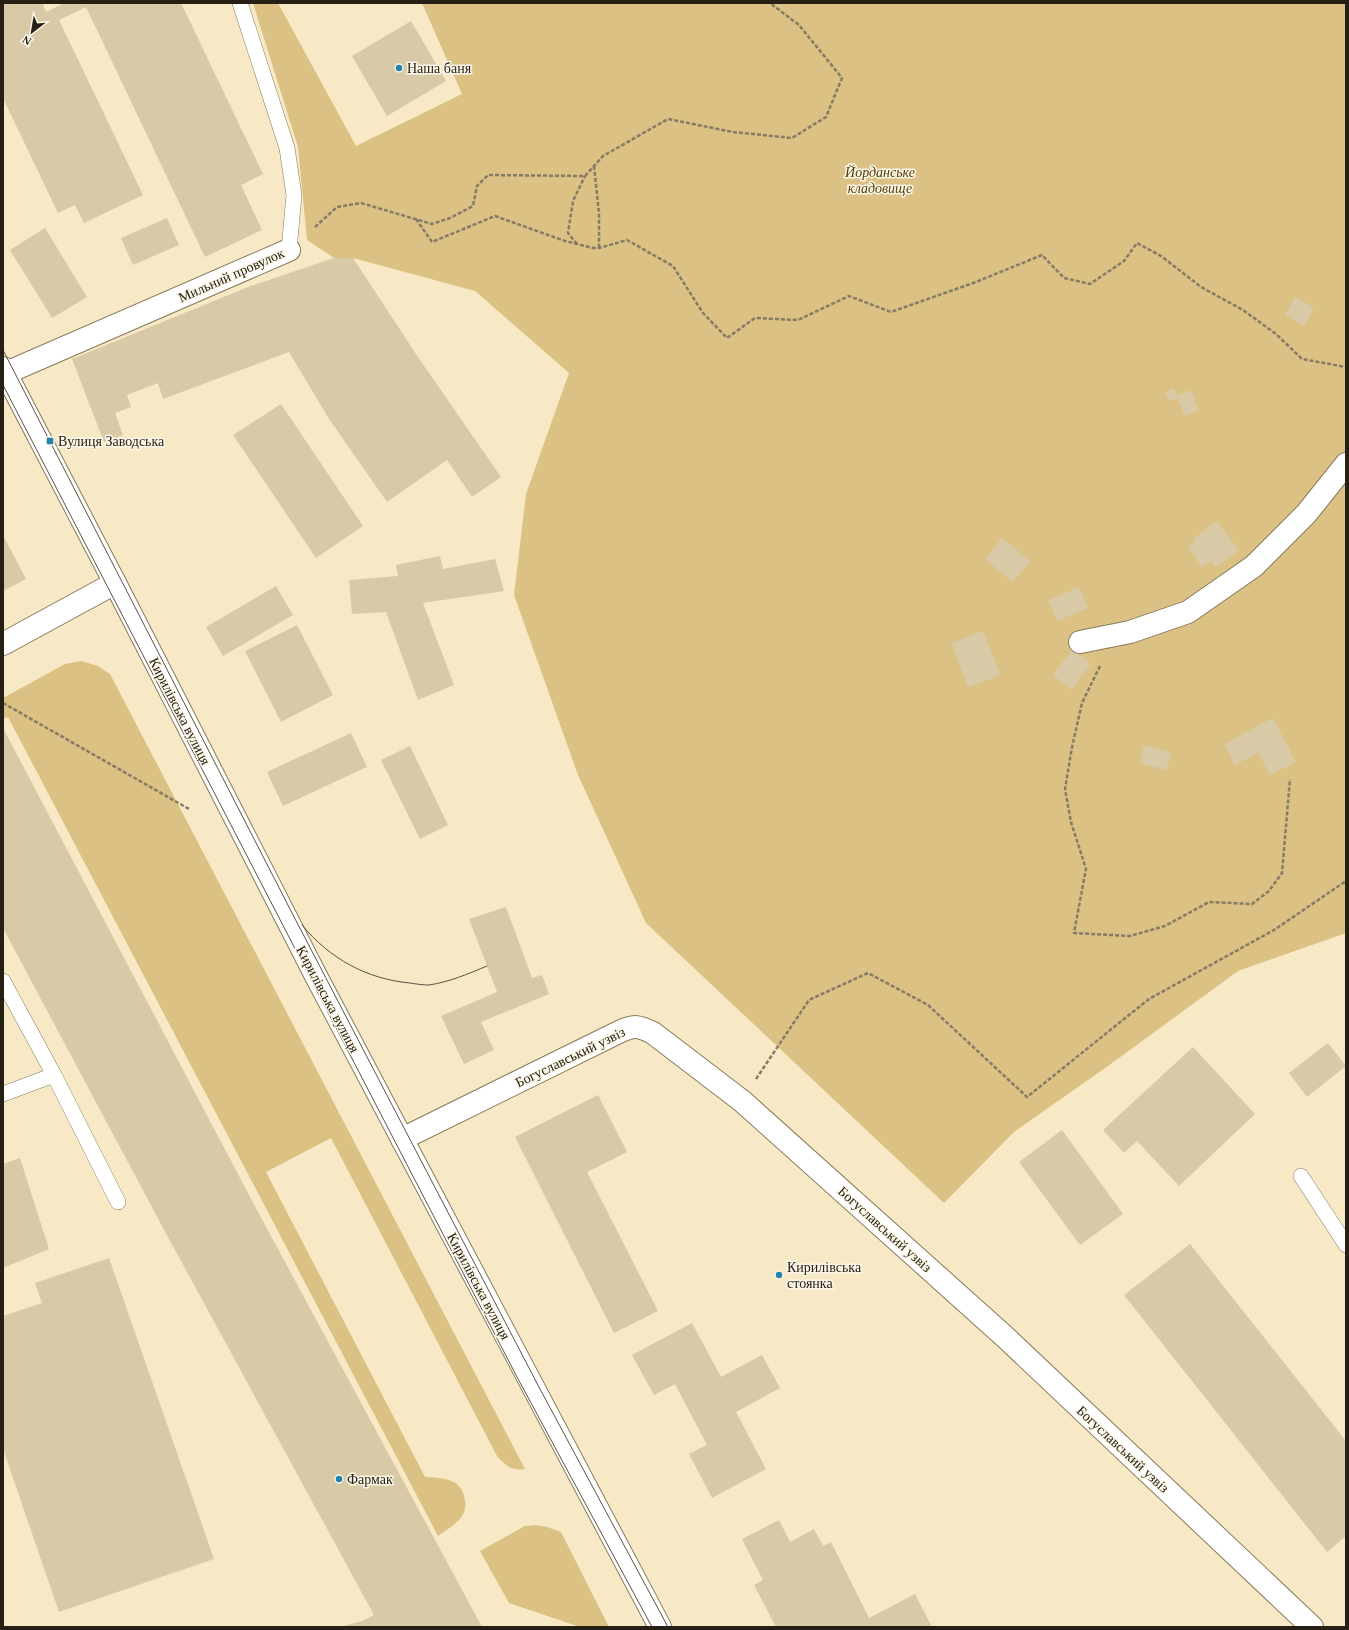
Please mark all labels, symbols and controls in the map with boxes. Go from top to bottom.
north arrow [12,12,52,52]
text: N [20,33,33,48]
place label: Наша баня [407,61,472,76]
marker: Наша баня [394,63,404,73]
park label: Йорданське кладовище [844,164,915,196]
street label: Мильний провулок [176,245,287,306]
place label: Вулиця Заводська [58,434,165,449]
marker: Вулиця Заводська [45,436,55,446]
street label: Кирилівська вулиця [146,655,213,768]
street label: Кирилівська вулиця [293,943,362,1056]
street label: Богуславський узвіз [513,1024,628,1091]
street label: Богуславський узвіз [835,1184,935,1275]
street label: Кирилівська вулиця [444,1230,513,1343]
place label: Кирилівська стоянка [787,1260,862,1291]
marker: Кирилівська стоянка [774,1270,784,1280]
street label: Богуславський узвіз [1074,1403,1172,1496]
place label: Фармак [347,1472,393,1487]
marker: Фармак [334,1474,344,1484]

